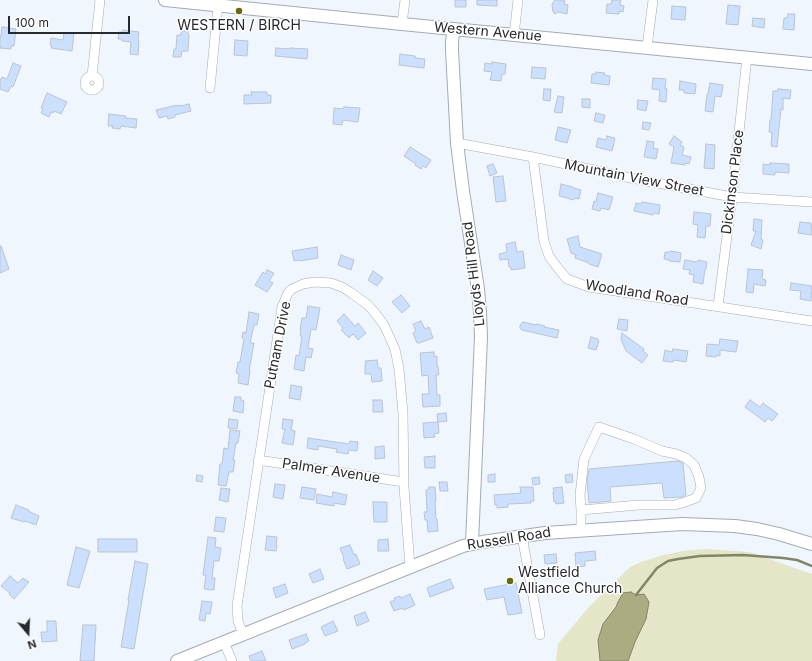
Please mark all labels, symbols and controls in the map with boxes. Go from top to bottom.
marker: WESTERN / BIRCH [234,6,244,16]
scale bar [10,8,132,34]
text: 100 m [15,15,49,30]
place label: WESTERN / BIRCH [177,18,301,34]
street label: Western Avenue [433,19,543,45]
street label: Dickinson Place [718,129,748,235]
street label: Mountain View Street [563,156,705,200]
street label: Lloyds Hill Road [459,221,489,327]
street label: Woodland Road [584,277,690,309]
street label: Putnam Drive [261,300,295,390]
street label: Palmer Avenue [281,455,381,487]
street label: Russell Road [466,524,552,554]
place label: Westfield Alliance Church [518,565,622,598]
marker: Westfield Alliance Church [505,576,515,586]
north arrow [8,613,48,653]
text: N [26,636,38,652]

